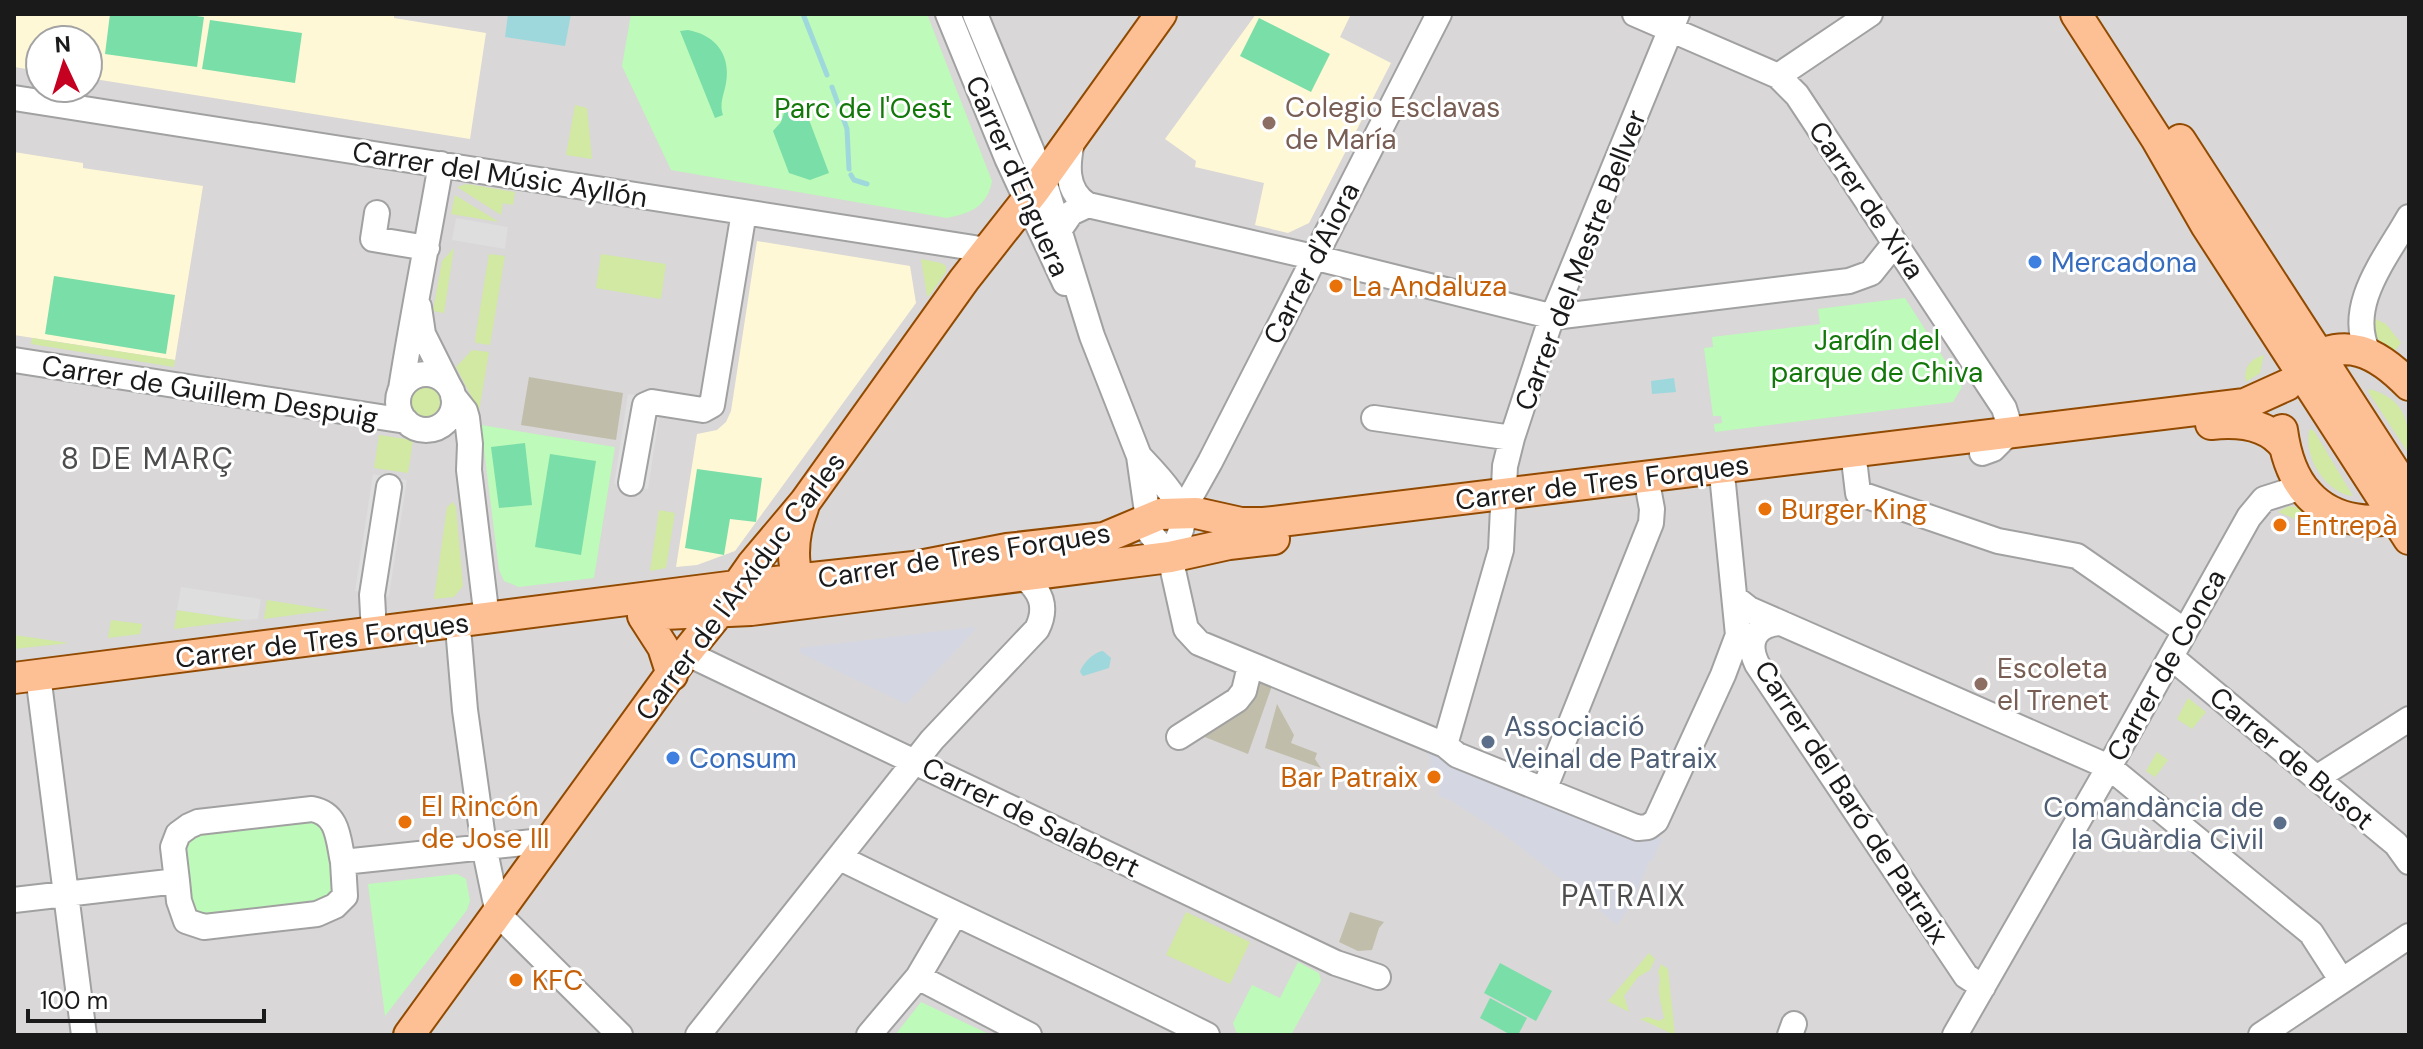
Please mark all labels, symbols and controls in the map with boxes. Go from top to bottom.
north arrow [24,24,104,104]
text: N [54,30,72,60]
street label: Carrer d'Enguera [957,70,1078,283]
place label: Colegio Esclavas de María [1285,89,1500,158]
park label: Parc de l'Oest [774,90,952,127]
street label: Carrer del Mestre Bellver [1506,105,1655,416]
marker: Colegio Esclavas de María [1260,114,1278,132]
street label: Carrer de Xiva [1800,114,1933,286]
street label: Carrer del Músic Ayllón [350,133,650,216]
street label: Carrer d'Aiora [1255,176,1368,350]
place label: Mercadona [2051,244,2197,281]
marker: Mercadona [2026,253,2044,271]
place label: La Andaluza [1352,268,1507,305]
marker: La Andaluza [1327,277,1345,295]
park label: Jardín del parque de Chiva [1771,322,1983,391]
street label: Carrer de Guillem Despuig [39,347,381,436]
district label: 8 DE MARÇ [61,439,235,478]
street label: Carrer de l'Arxiduc Carles [627,444,854,728]
street label: Carrer de Tres Forques [1453,446,1751,519]
place label: Burger King [1781,491,1928,528]
marker: Burger King [1756,500,1774,518]
place label: Entrepà [2296,507,2397,544]
street label: Carrer de Tres Forques [815,514,1113,597]
marker: Entrepà [2271,516,2289,534]
street label: Carrer de Conca [2098,563,2235,768]
street label: Carrer de Tres Forques [173,604,471,677]
place label: Escoleta el Trenet [1997,650,2109,719]
street label: Carrer del Baró de Patraix [1746,653,1957,951]
marker: Escoleta el Trenet [1972,675,1990,693]
street label: Carrer de Busot [2202,679,2382,838]
place label: Associació Veinal de Patraix [1504,708,1717,777]
marker: Associació Veinal de Patraix [1479,733,1497,751]
place label: Consum [689,740,797,777]
marker: Consum [664,749,682,767]
street label: Carrer de Salabert [916,749,1146,886]
place label: Bar Patraix [1280,759,1418,796]
marker: Bar Patraix [1425,768,1443,786]
place label: El Rincón de Jose III [421,788,550,857]
place label: Comandància de la Guàrdia Civil [2043,789,2264,858]
marker: El Rincón de Jose III [396,813,414,831]
marker: Comandància de la Guàrdia Civil [2271,814,2289,832]
district label: PATRAIX [1561,876,1687,915]
place label: KFC [532,962,583,999]
marker: KFC [507,971,525,989]
scale bar [28,973,264,1023]
text: 100 m [40,985,108,1016]

